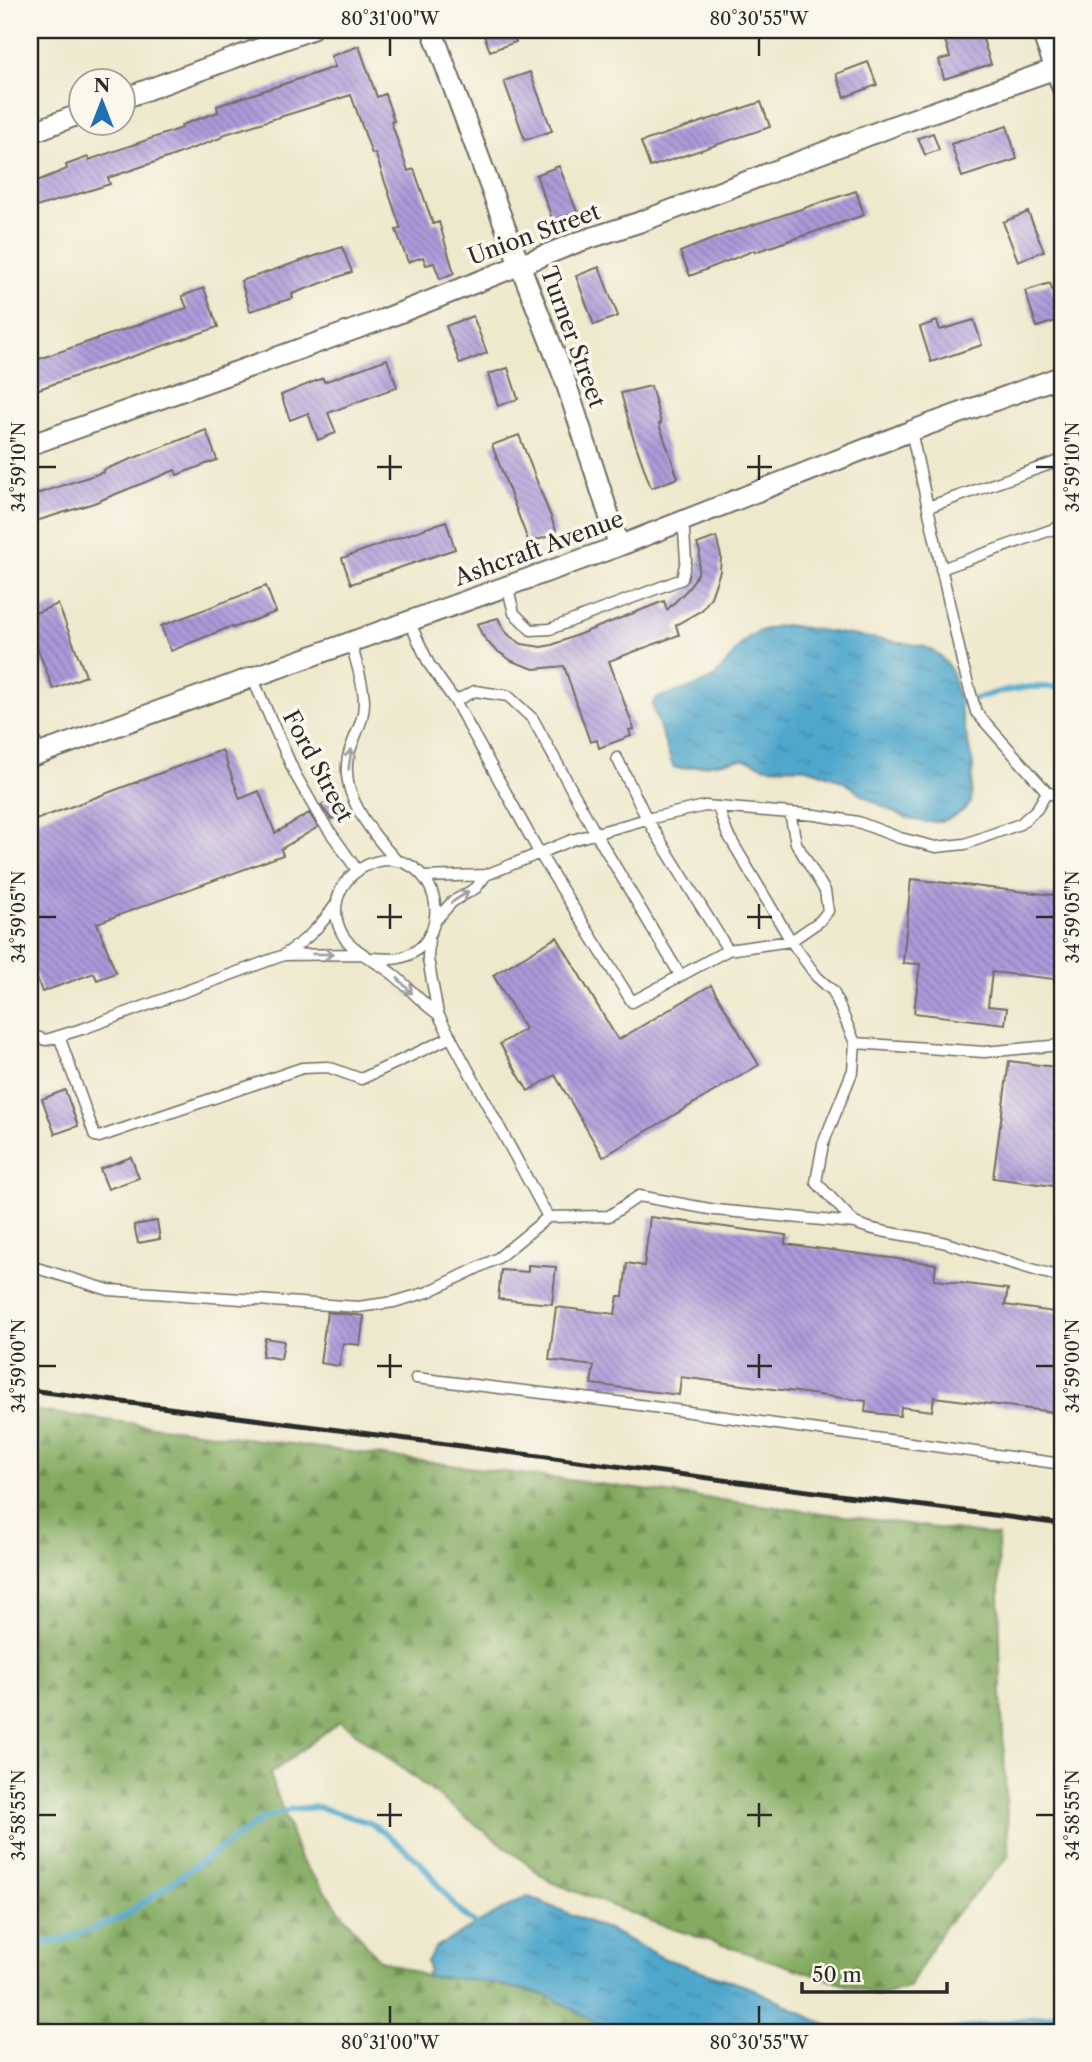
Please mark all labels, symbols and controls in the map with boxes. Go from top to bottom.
text: 80°31'00"W [341,8,440,30]
text: 80°30'55"W [709,8,810,30]
north arrow [66,66,136,136]
text: N [94,74,110,97]
street label: Union Street [464,197,604,271]
street label: Turner Street [535,263,611,411]
text: 34°59'10"N [8,421,30,512]
text: 34°59'10"N [1062,421,1084,512]
street label: Ashcraft Avenue [450,504,627,592]
street label: Ford Street [277,705,359,827]
one-way arrow [344,749,357,771]
text: 34°59'05"N [8,870,30,964]
text: 34°59'05"N [1062,870,1084,964]
one-way arrow [450,890,470,904]
one-way arrow [312,948,335,961]
one-way arrow [397,977,414,994]
text: 34°59'00"N [8,1319,30,1413]
text: 34°59'00"N [1062,1319,1084,1413]
text: 34°58'55"N [8,1769,30,1861]
text: 34°58'55"N [1062,1769,1084,1861]
scale bar [802,1950,947,1994]
text: 50 m [812,1962,862,1987]
text: 80°31'00"W [341,2032,440,2054]
text: 80°30'55"W [709,2032,810,2054]

